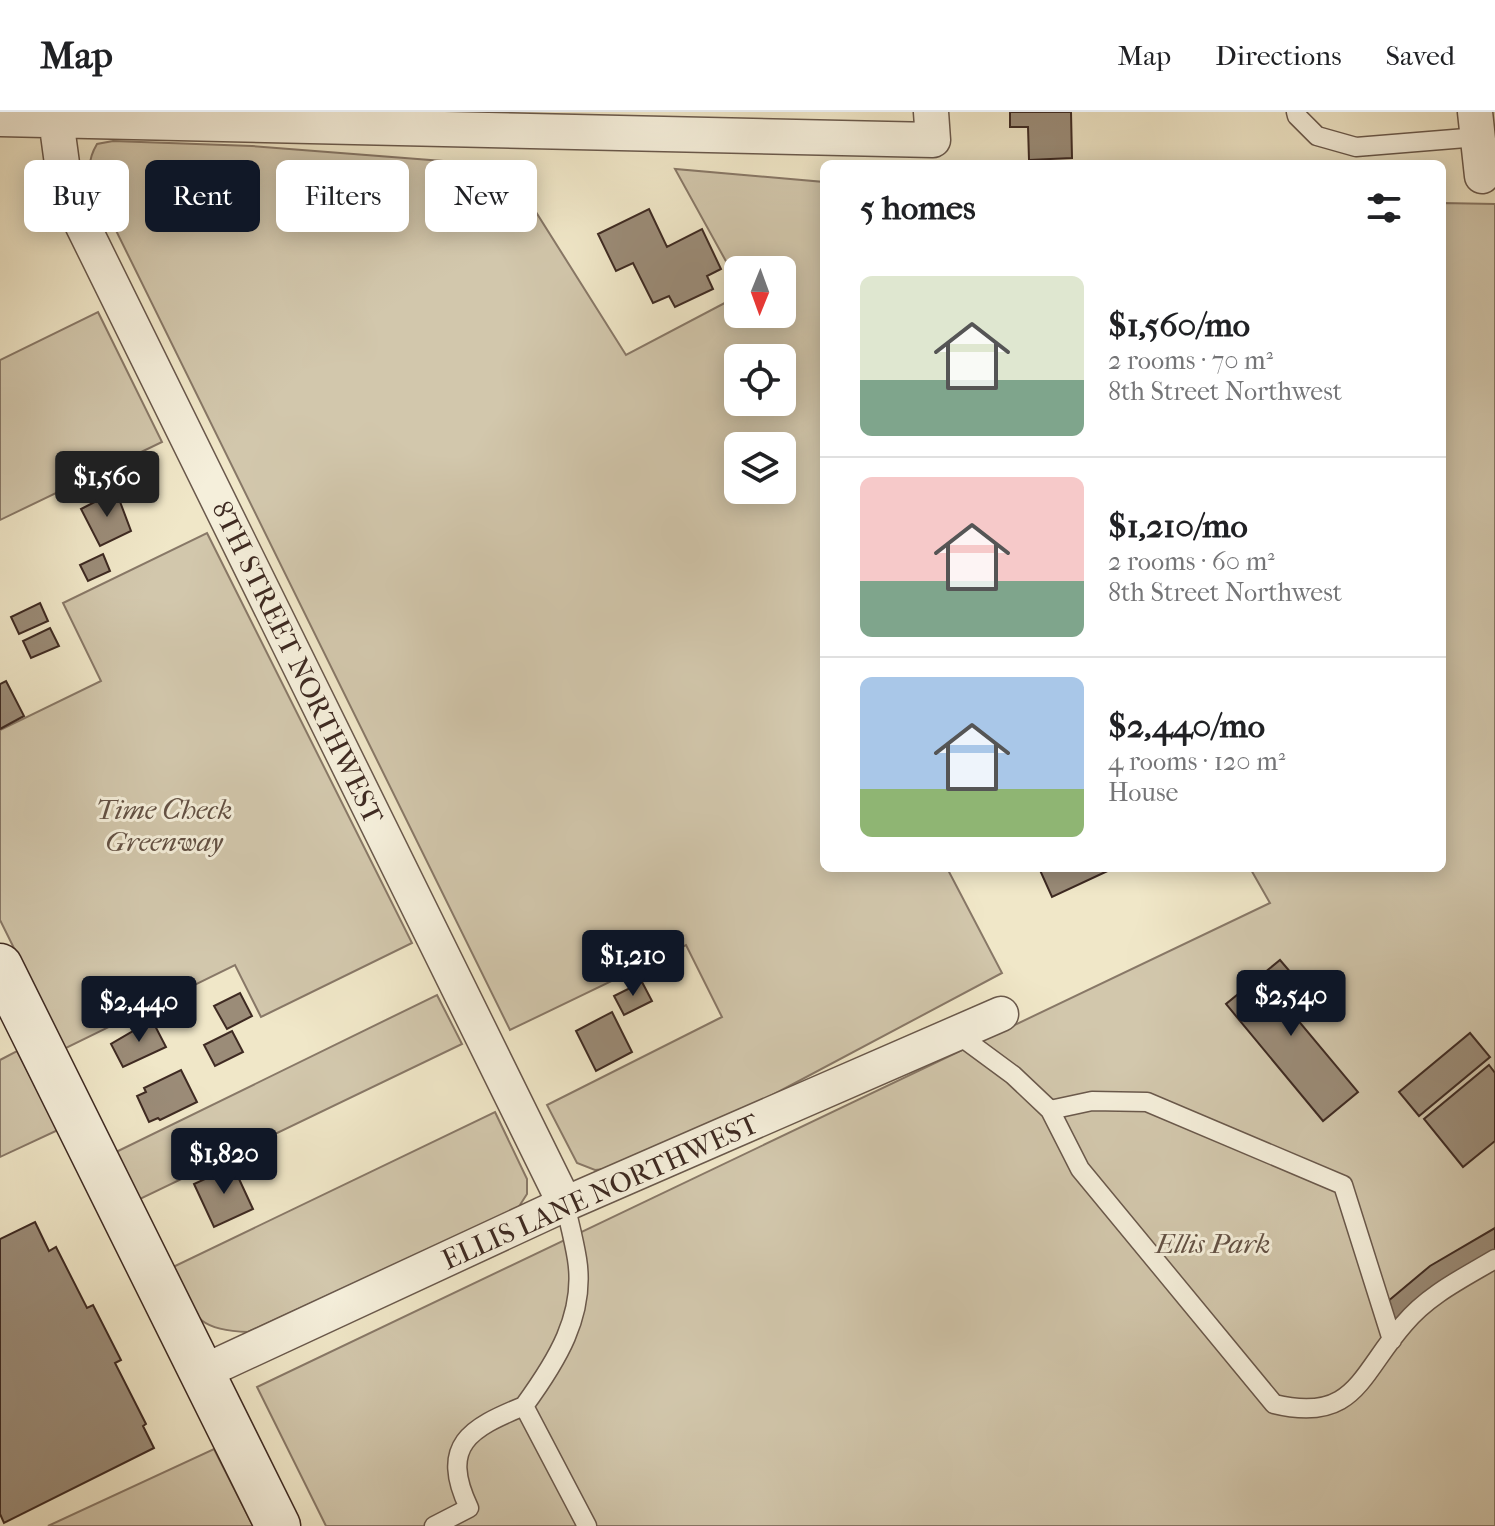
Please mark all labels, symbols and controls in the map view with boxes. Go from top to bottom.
text: Map [40,33,113,78]
text: Map [1118,39,1171,72]
text: Directions [1215,39,1342,72]
text: Saved [1386,39,1455,72]
chip: Buy [24,160,129,232]
chip: Rent [145,160,260,232]
chip: Filters [276,160,409,232]
chip: New [425,160,537,232]
icon: filters [1362,186,1406,230]
text: 5 homes [860,188,975,228]
north arrow [724,256,796,328]
map controls [724,256,796,504]
text: $1,560/mo [1108,305,1250,345]
icon: home [924,308,1020,404]
button: locate [724,344,796,416]
text: 2 rooms · 70 m² [1108,345,1273,376]
text: 8th Street Northwest [1108,376,1342,407]
button: layers [724,432,796,504]
pin: $1,560 [42,451,172,519]
text: $1,560 [73,461,141,492]
street label: 8TH STREET NORTHWEST [205,495,391,830]
text: $1,210/mo [1108,506,1248,546]
icon: home [924,509,1020,605]
text: 2 rooms · 60 m² [1108,546,1275,577]
text: 8th Street Northwest [1108,577,1342,608]
text: $2,440/mo [1108,706,1265,746]
icon: home [924,709,1020,805]
text: 4 rooms · 120 m² [1108,746,1285,777]
text: House [1108,777,1178,808]
park label: Time Check Greenway [95,793,233,858]
pin: $1,210 [568,930,698,998]
text: $1,210 [600,940,666,971]
pin: $2,540 [1226,970,1356,1038]
pin: $2,440 [74,976,204,1044]
text: $2,540 [1255,980,1327,1011]
text: $2,440 [100,986,178,1017]
street label: ELLIS LANE NORTHWEST [437,1106,765,1276]
pin: $1,820 [159,1128,289,1196]
text: $1,820 [189,1138,259,1169]
park label: Ellis Park [1154,1227,1270,1260]

